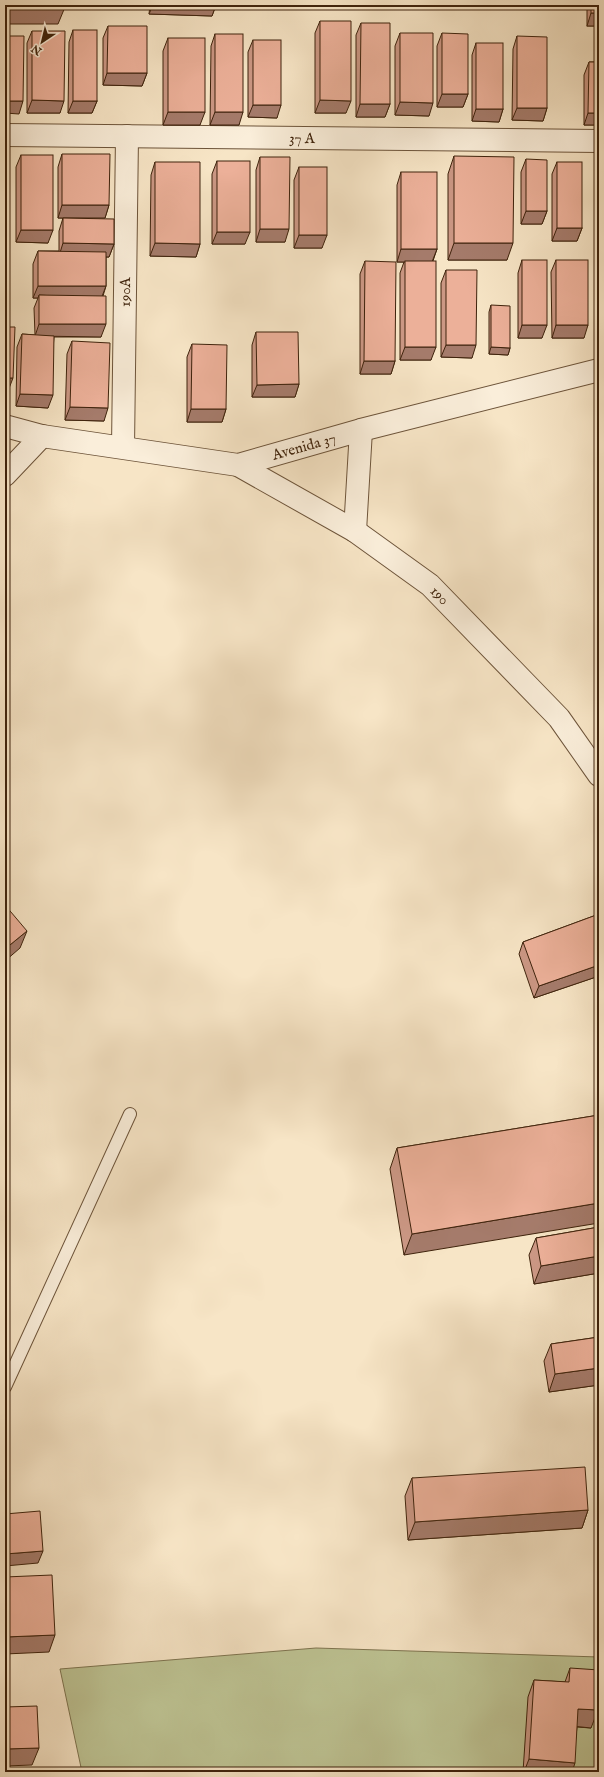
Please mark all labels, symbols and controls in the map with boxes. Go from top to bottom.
north arrow [22,22,62,62]
text: N [29,41,46,58]
street label: 37 A [289,129,316,148]
street label: 190A [116,276,135,307]
street label: Avenida 37 [269,429,338,465]
street label: 190 [426,582,453,609]

